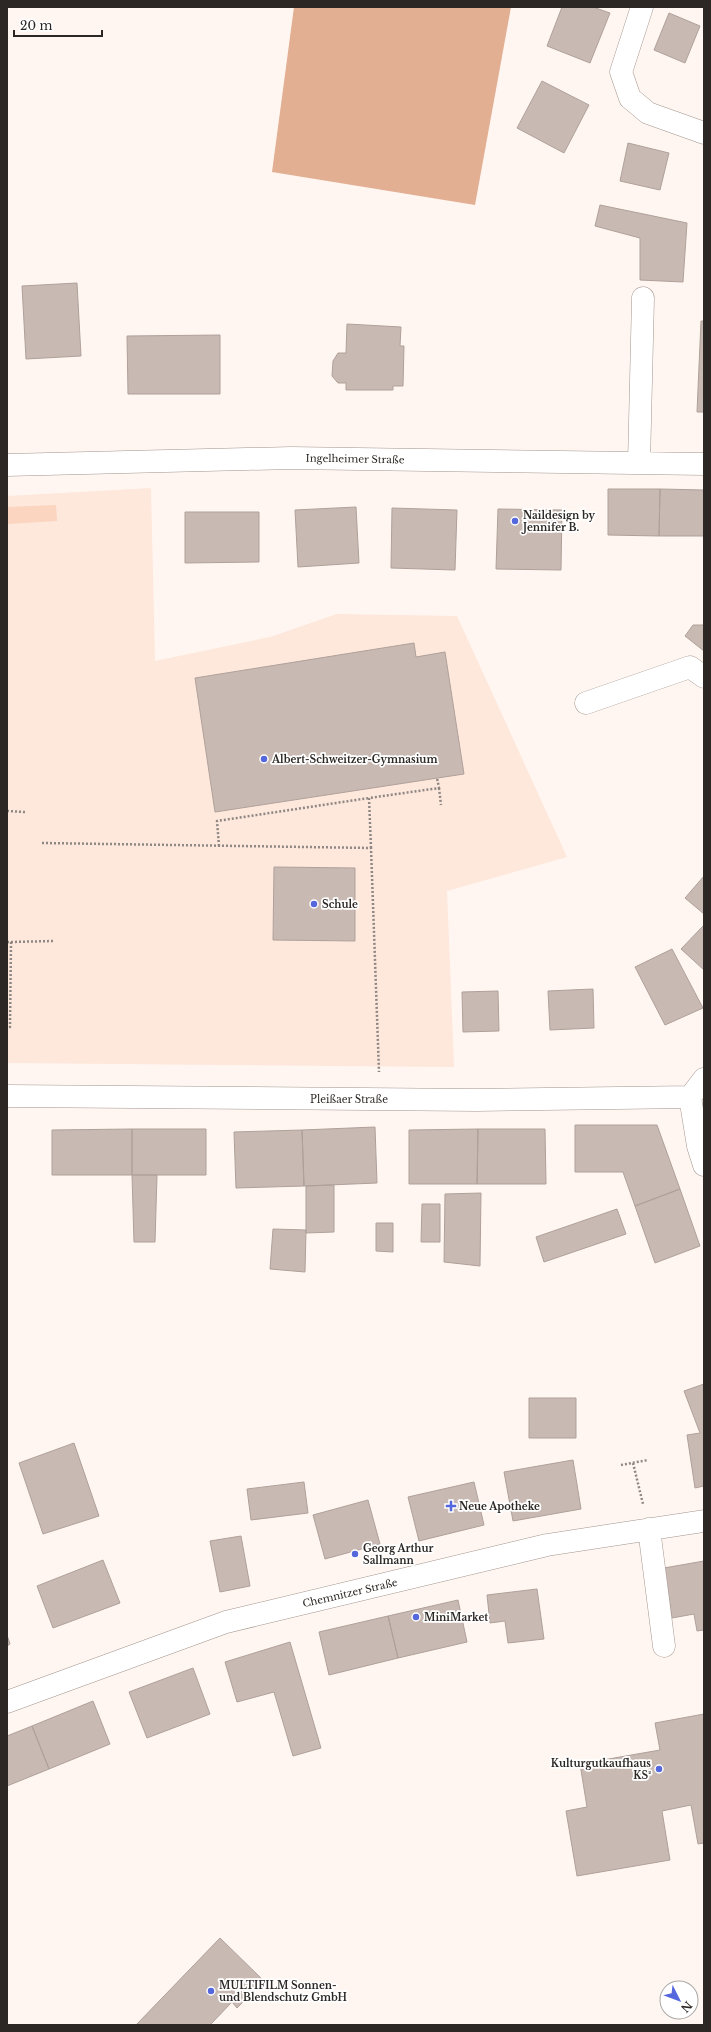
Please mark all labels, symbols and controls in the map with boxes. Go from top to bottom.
scale bar [14,12,102,38]
text: 20 m [20,18,52,33]
street label: Ingelheimer Straße [305,452,405,466]
place label: Naildesign by Jennifer B. [521,509,596,534]
marker: Naildesign by Jennifer B. [510,516,520,526]
place label: Albert-Schweitzer-Gymnasium [271,753,437,766]
marker: Albert-Schweitzer-Gymnasium [259,754,269,764]
place label: Schule [322,898,358,911]
marker: Schule [309,899,319,909]
street label: Pleißaer Straße [310,1093,388,1106]
place label: Neue Apotheke [459,1500,540,1513]
marker: Neue Apotheke [446,1501,456,1511]
place label: Georg Arthur Sallmann [363,1542,434,1567]
marker: Georg Arthur Sallmann [350,1549,360,1559]
street label: Chemnitzer Straße [301,1576,399,1610]
place label: MiniMarket [424,1611,488,1624]
marker: MiniMarket [411,1612,421,1622]
place label: Kulturgutkaufhaus KS² [551,1757,651,1782]
marker: Kulturgutkaufhaus KS² [654,1764,664,1774]
place label: MULTIFILM Sonnen- und Blendschutz GmbH [219,1979,348,2004]
north arrow [659,1980,699,2020]
marker: MULTIFILM Sonnen- und Blendschutz GmbH [206,1986,216,1996]
text: N [677,1998,695,2016]

